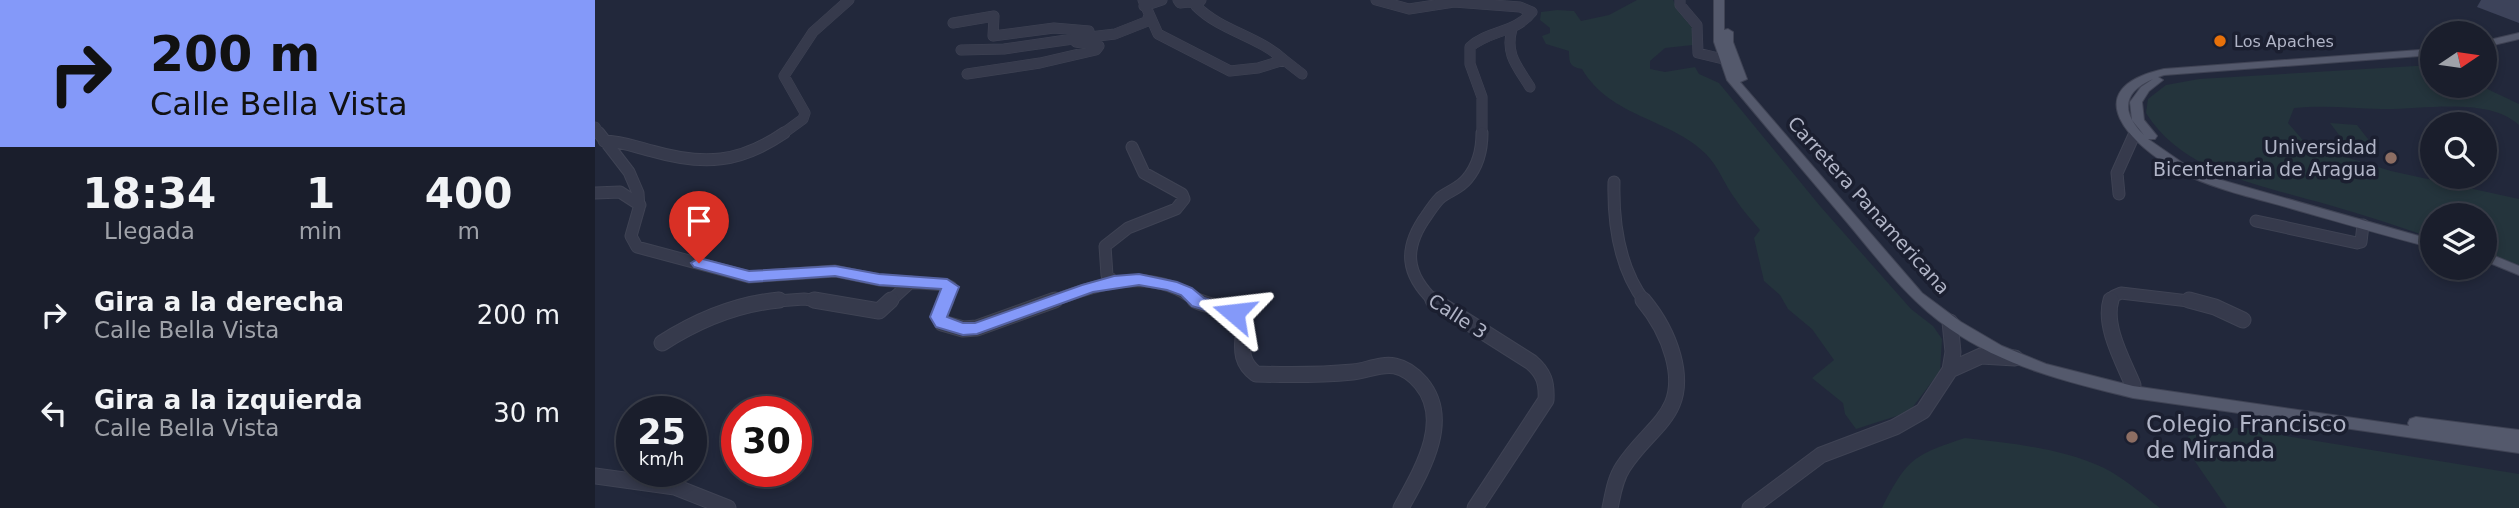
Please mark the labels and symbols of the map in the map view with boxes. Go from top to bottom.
north arrow [2420,21,2497,98]
place label: Los Apaches [2234,32,2334,51]
marker: Los Apaches [2212,33,2228,49]
street label: Carretera Panamericana [1784,112,1954,298]
place label: Universidad Bicentenaria de Aragua [2153,136,2377,180]
marker: Universidad Bicentenaria de Aragua [2383,150,2399,166]
pin [669,191,729,263]
position arrow [1197,276,1271,350]
street label: Calle 3 [1425,289,1491,343]
speed limit sign: 30 [721,396,812,487]
place label: Colegio Francisco de Miranda [2146,411,2346,463]
marker: Colegio Francisco de Miranda [2124,429,2140,445]

